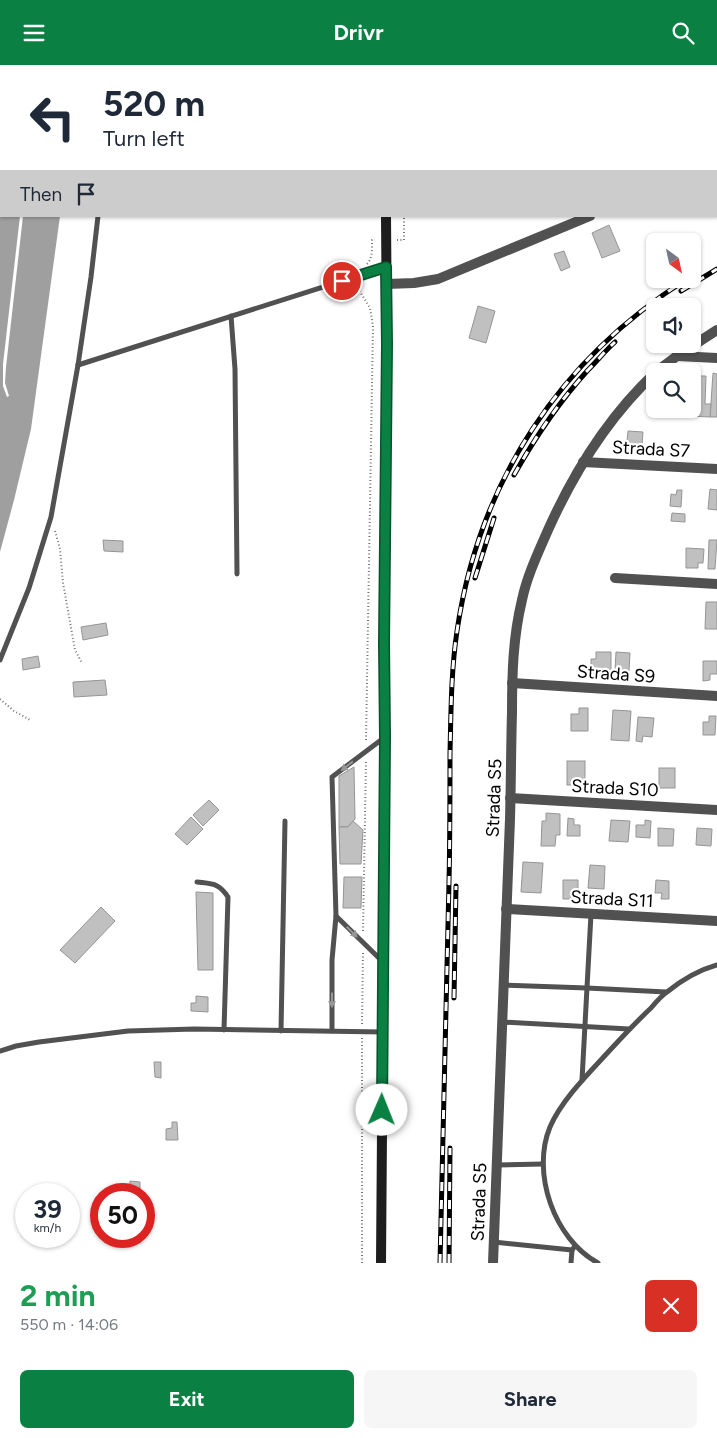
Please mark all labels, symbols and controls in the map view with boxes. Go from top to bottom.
icon: menu [20,19,48,47]
text: Drivr [333,19,384,46]
icon: search [669,19,697,47]
text: 520 m [103,83,205,125]
icon: left [20,85,85,150]
text: Turn left [103,125,185,152]
icon: arrive [72,180,100,208]
text: Then [20,183,62,206]
north arrow [646,233,701,287]
map controls [646,233,701,418]
pin [321,260,363,302]
icon: arrive [328,267,356,295]
button: sound [646,298,701,353]
button: search [646,363,701,418]
street label: Strada S7 [611,436,691,462]
street label: Strada S9 [576,660,656,688]
street label: Strada S5 [482,758,506,838]
one-way arrow [341,761,354,772]
street label: Strada S10 [571,775,659,801]
street label: Strada S11 [570,886,654,912]
one-way arrow [346,926,358,938]
one-way arrow [328,992,336,1008]
position arrow [355,1083,407,1135]
street label: Strada S5 [467,1162,491,1242]
speed limit sign: 50 [90,1183,155,1248]
text: 39 [33,1194,62,1224]
text: km/h [34,1221,61,1235]
text: 2 min [20,1277,96,1314]
button: close [645,1280,697,1332]
text: 550 m · 14:06 [20,1315,118,1334]
button: Exit [20,1370,354,1428]
button: Share [364,1370,697,1428]

